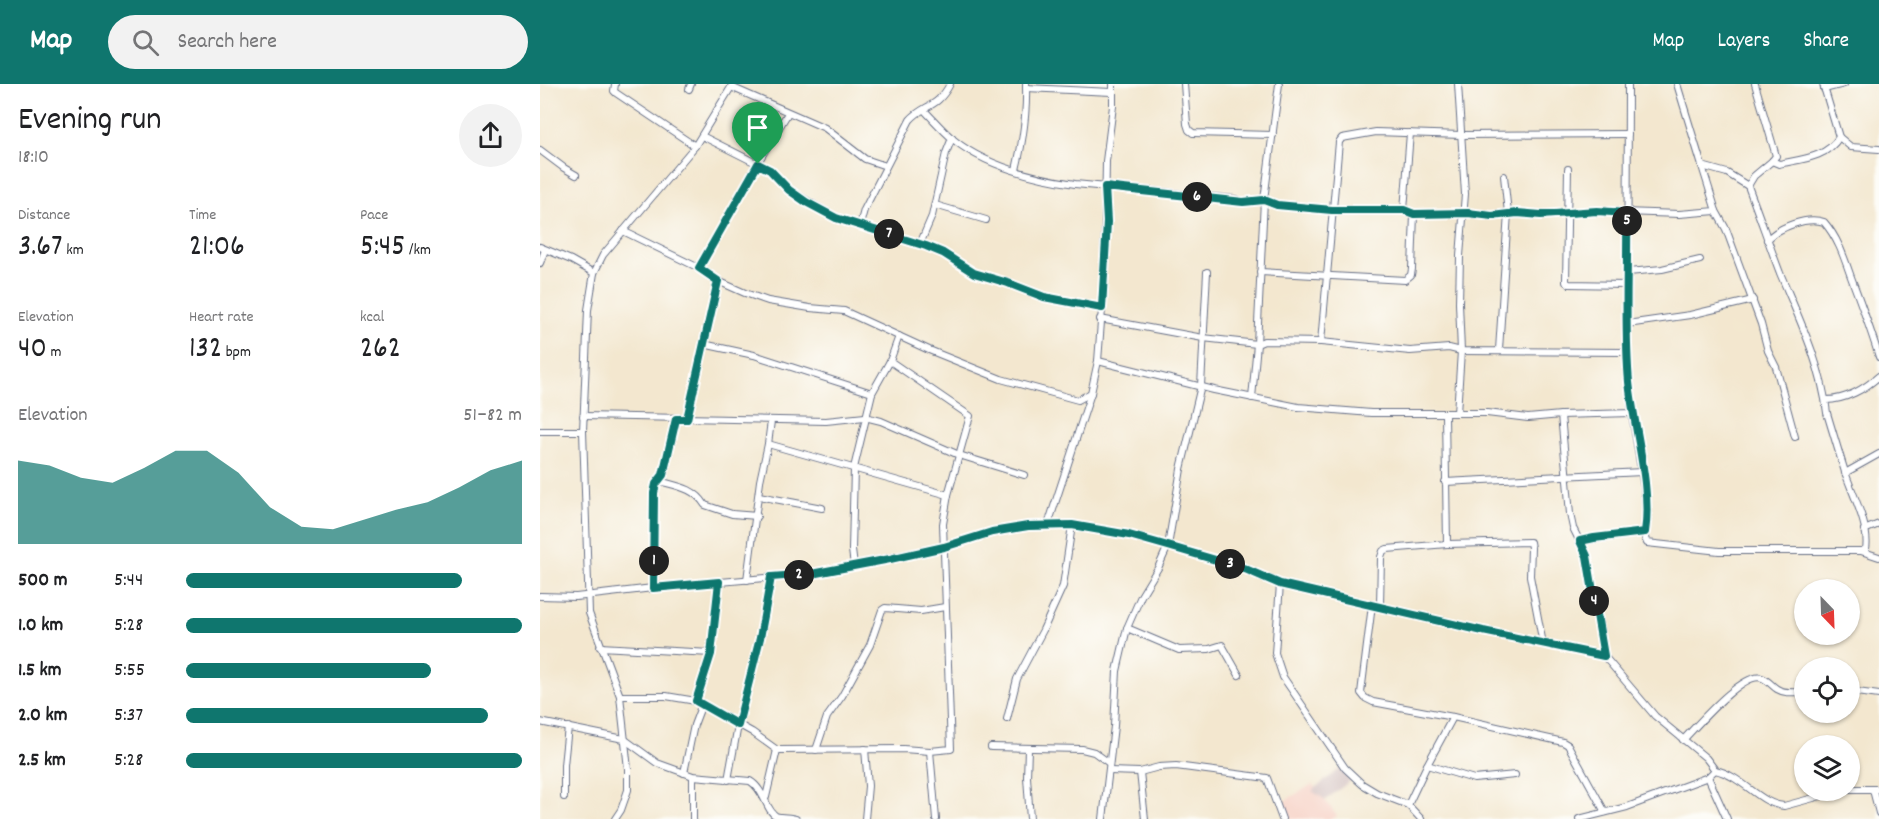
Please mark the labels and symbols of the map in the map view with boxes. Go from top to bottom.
pin [732,102,783,164]
pin: 6 [1182,182,1212,212]
pin: 5 [1612,206,1642,236]
pin: 7 [874,219,904,249]
pin: 1 [639,546,669,576]
pin: 3 [1215,549,1245,579]
pin: 2 [784,560,814,590]
north arrow [1794,579,1860,645]
pin: 4 [1579,586,1609,616]

